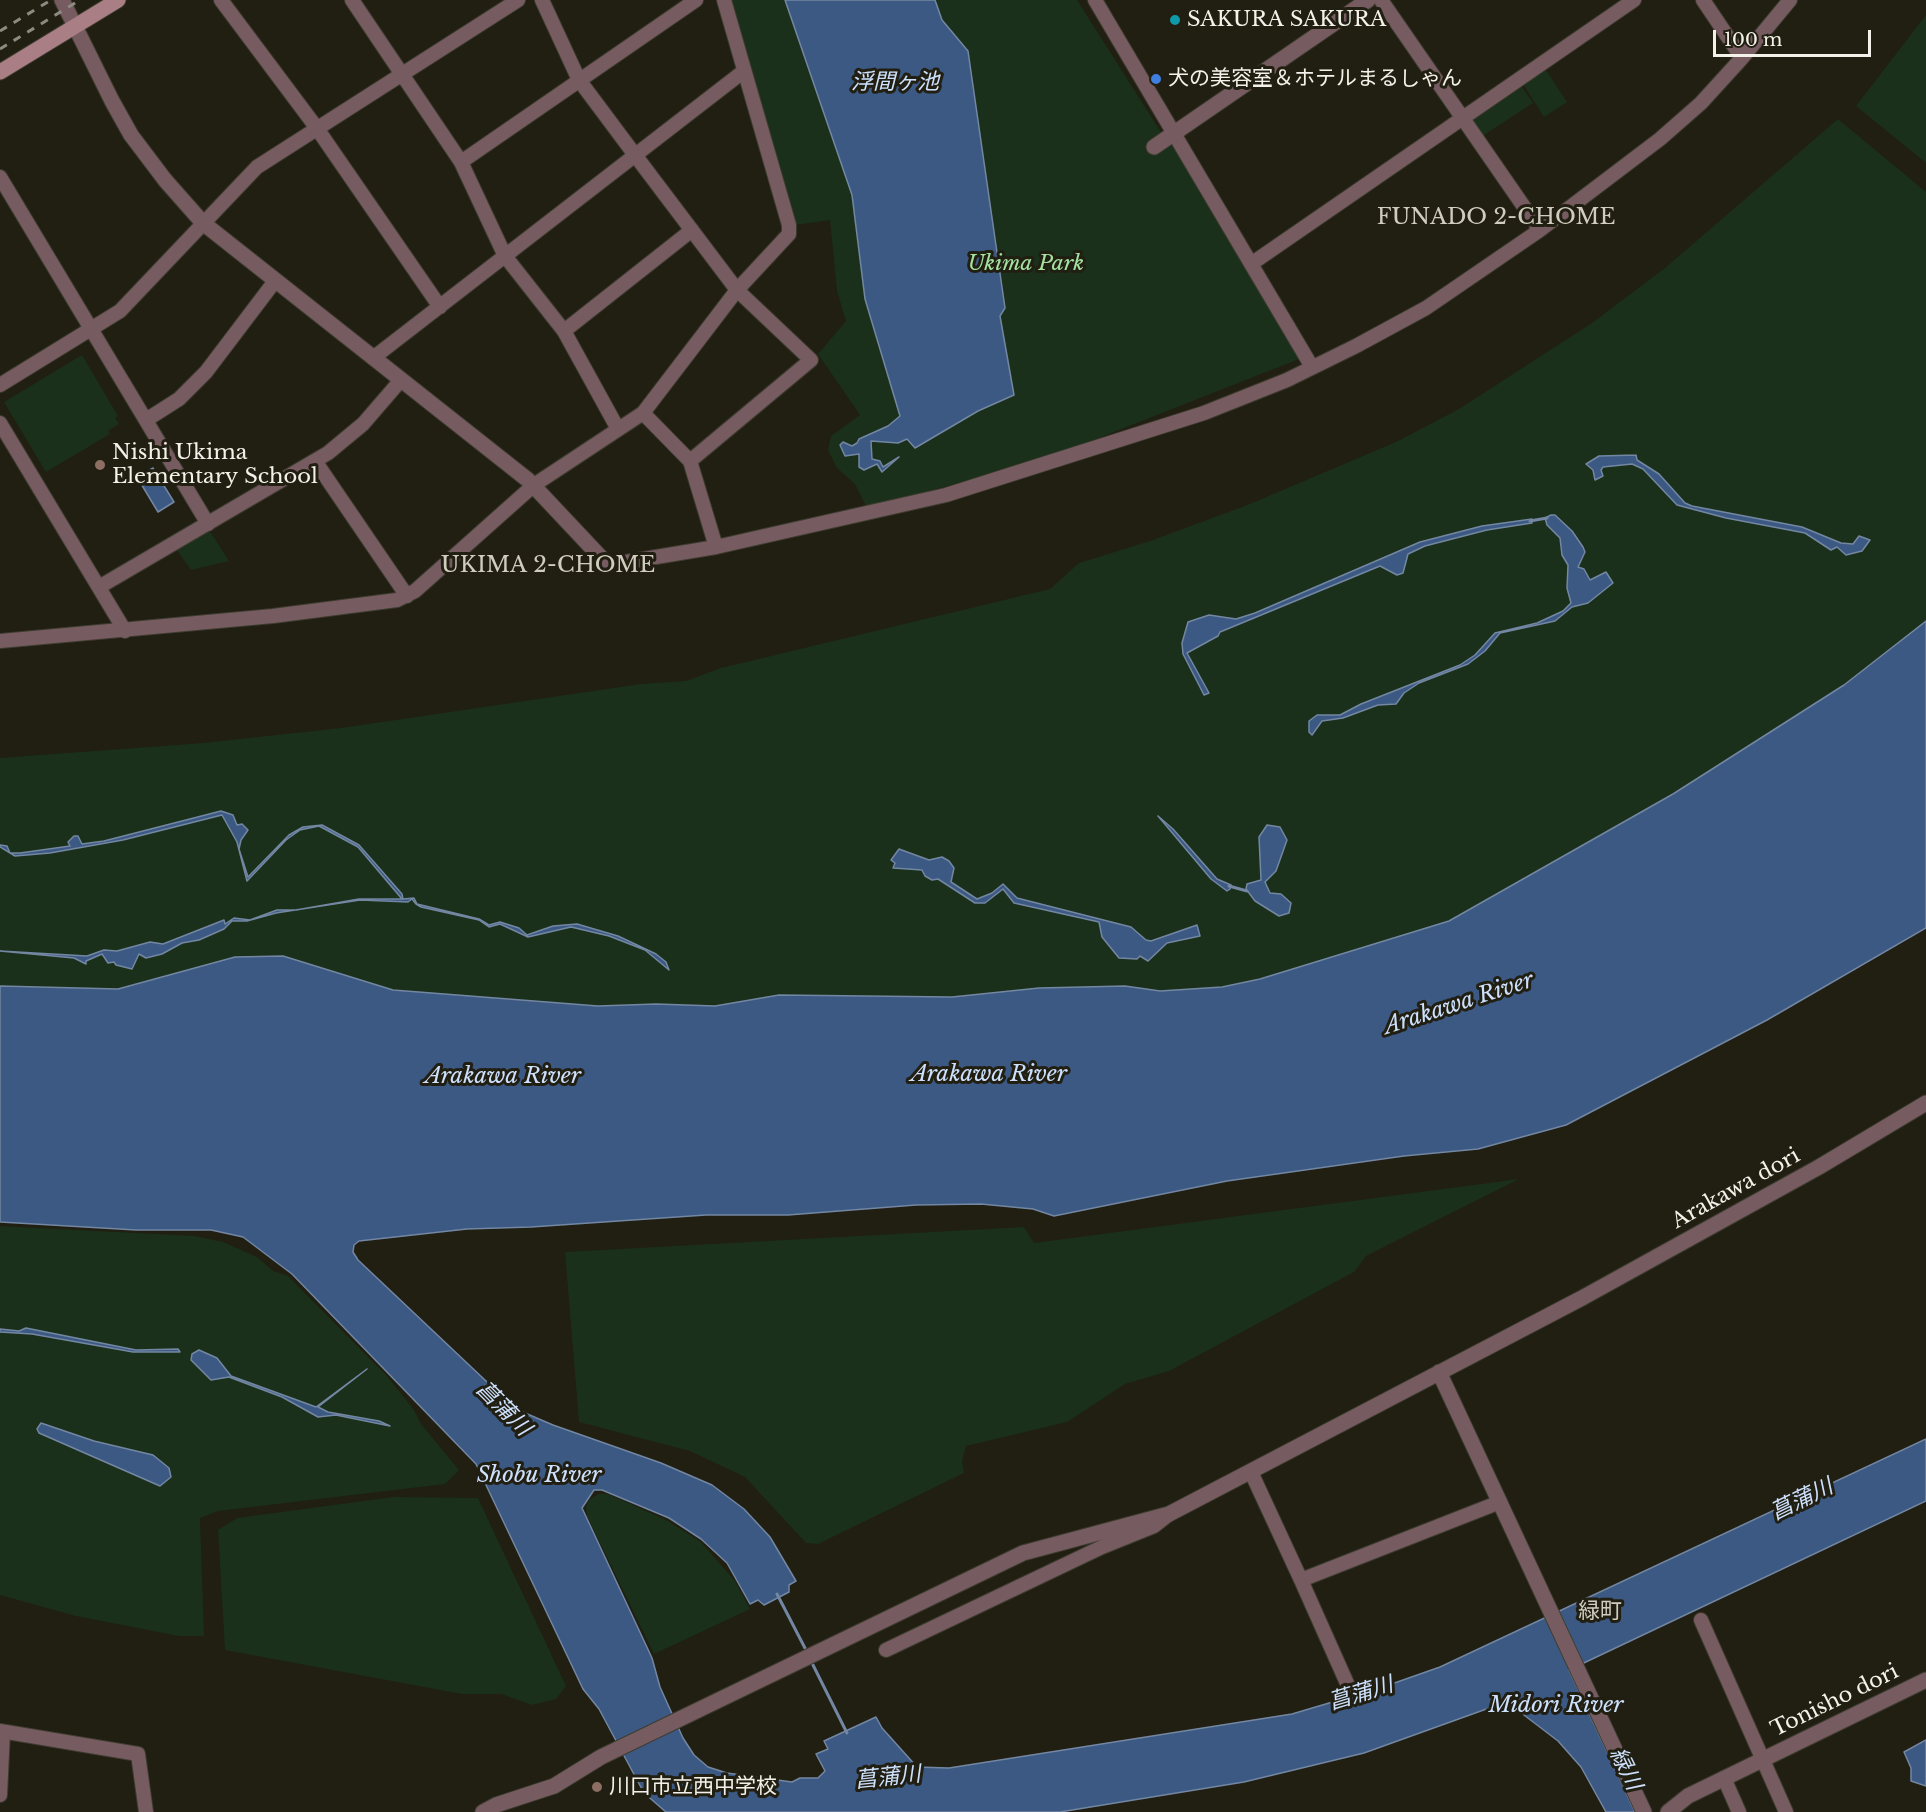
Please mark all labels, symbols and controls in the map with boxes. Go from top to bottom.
place label: SAKURA SAKURA [1187,7,1386,33]
marker: SAKURA SAKURA [1168,13,1182,27]
scale bar [1716,18,1874,56]
text: 100 m [1724,29,1782,51]
place label: 犬の美容室＆ホテルまるしゃん [1168,66,1462,92]
water label: 浮間ヶ池 [851,70,939,96]
marker: 犬の美容室＆ホテルまるしゃん [1149,72,1163,86]
district label: FUNADO 2-CHOME [1366,205,1626,231]
park label: Ukima Park [968,251,1084,277]
place label: Nishi Ukima Elementary School [112,440,318,490]
marker: Nishi Ukima Elementary School [93,458,107,472]
district label: UKIMA 2-CHOME [431,553,665,579]
water label: Arakawa River [1381,967,1537,1041]
water label: Arakawa River [911,1062,1067,1088]
water label: Arakawa River [425,1064,581,1090]
street label: Arakawa dori [1668,1143,1804,1235]
water label: 菖蒲川 [470,1376,536,1442]
water label: Shobu River [477,1463,601,1489]
water label: 菖蒲川 [1767,1474,1837,1526]
district label: 緑町 [1578,1599,1622,1625]
street label: Tonisho dori [1767,1659,1903,1743]
water label: 菖蒲川 [1326,1672,1396,1716]
water label: Midori River [1489,1693,1623,1719]
water label: 緑川 [1603,1743,1647,1795]
water label: 菖蒲川 [854,1761,922,1795]
place label: 川口市立西中学校 [609,1774,777,1800]
marker: 川口市立西中学校 [590,1780,604,1794]

